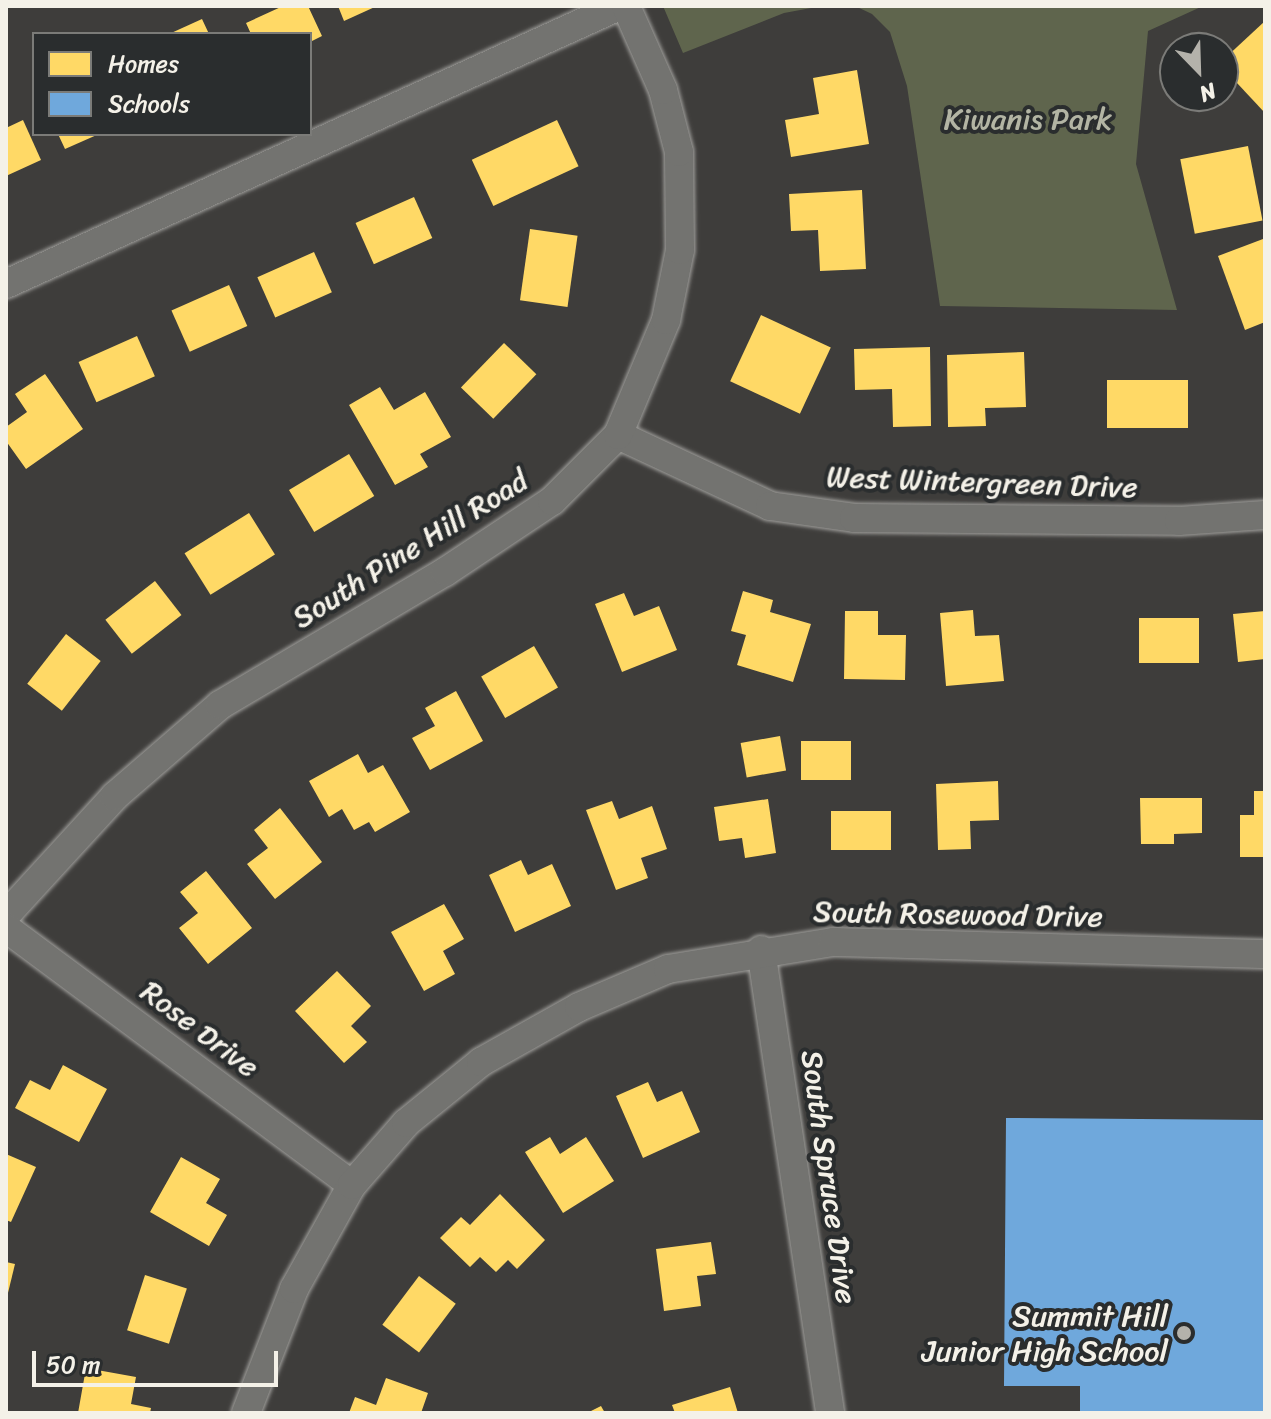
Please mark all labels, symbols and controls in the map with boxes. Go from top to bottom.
legend [32,32,312,136]
north arrow [1159,32,1239,112]
text: Homes [108,43,179,85]
text: N [1193,72,1222,114]
text: Schools [108,83,190,125]
park label: Kiwanis Park [944,101,1112,137]
street label: West Wintergreen Drive [826,459,1138,505]
street label: South Pine Hill Road [285,462,535,636]
street label: South Rosewood Drive [812,893,1104,935]
street label: Rose Drive [134,973,266,1085]
street label: South Spruce Drive [793,1048,865,1306]
place label: Summit Hill Junior High School [922,1298,1168,1368]
marker: Summit Hill Junior High School [1175,1324,1193,1342]
scale bar [36,1335,282,1385]
text: 50 m [46,1344,101,1386]

